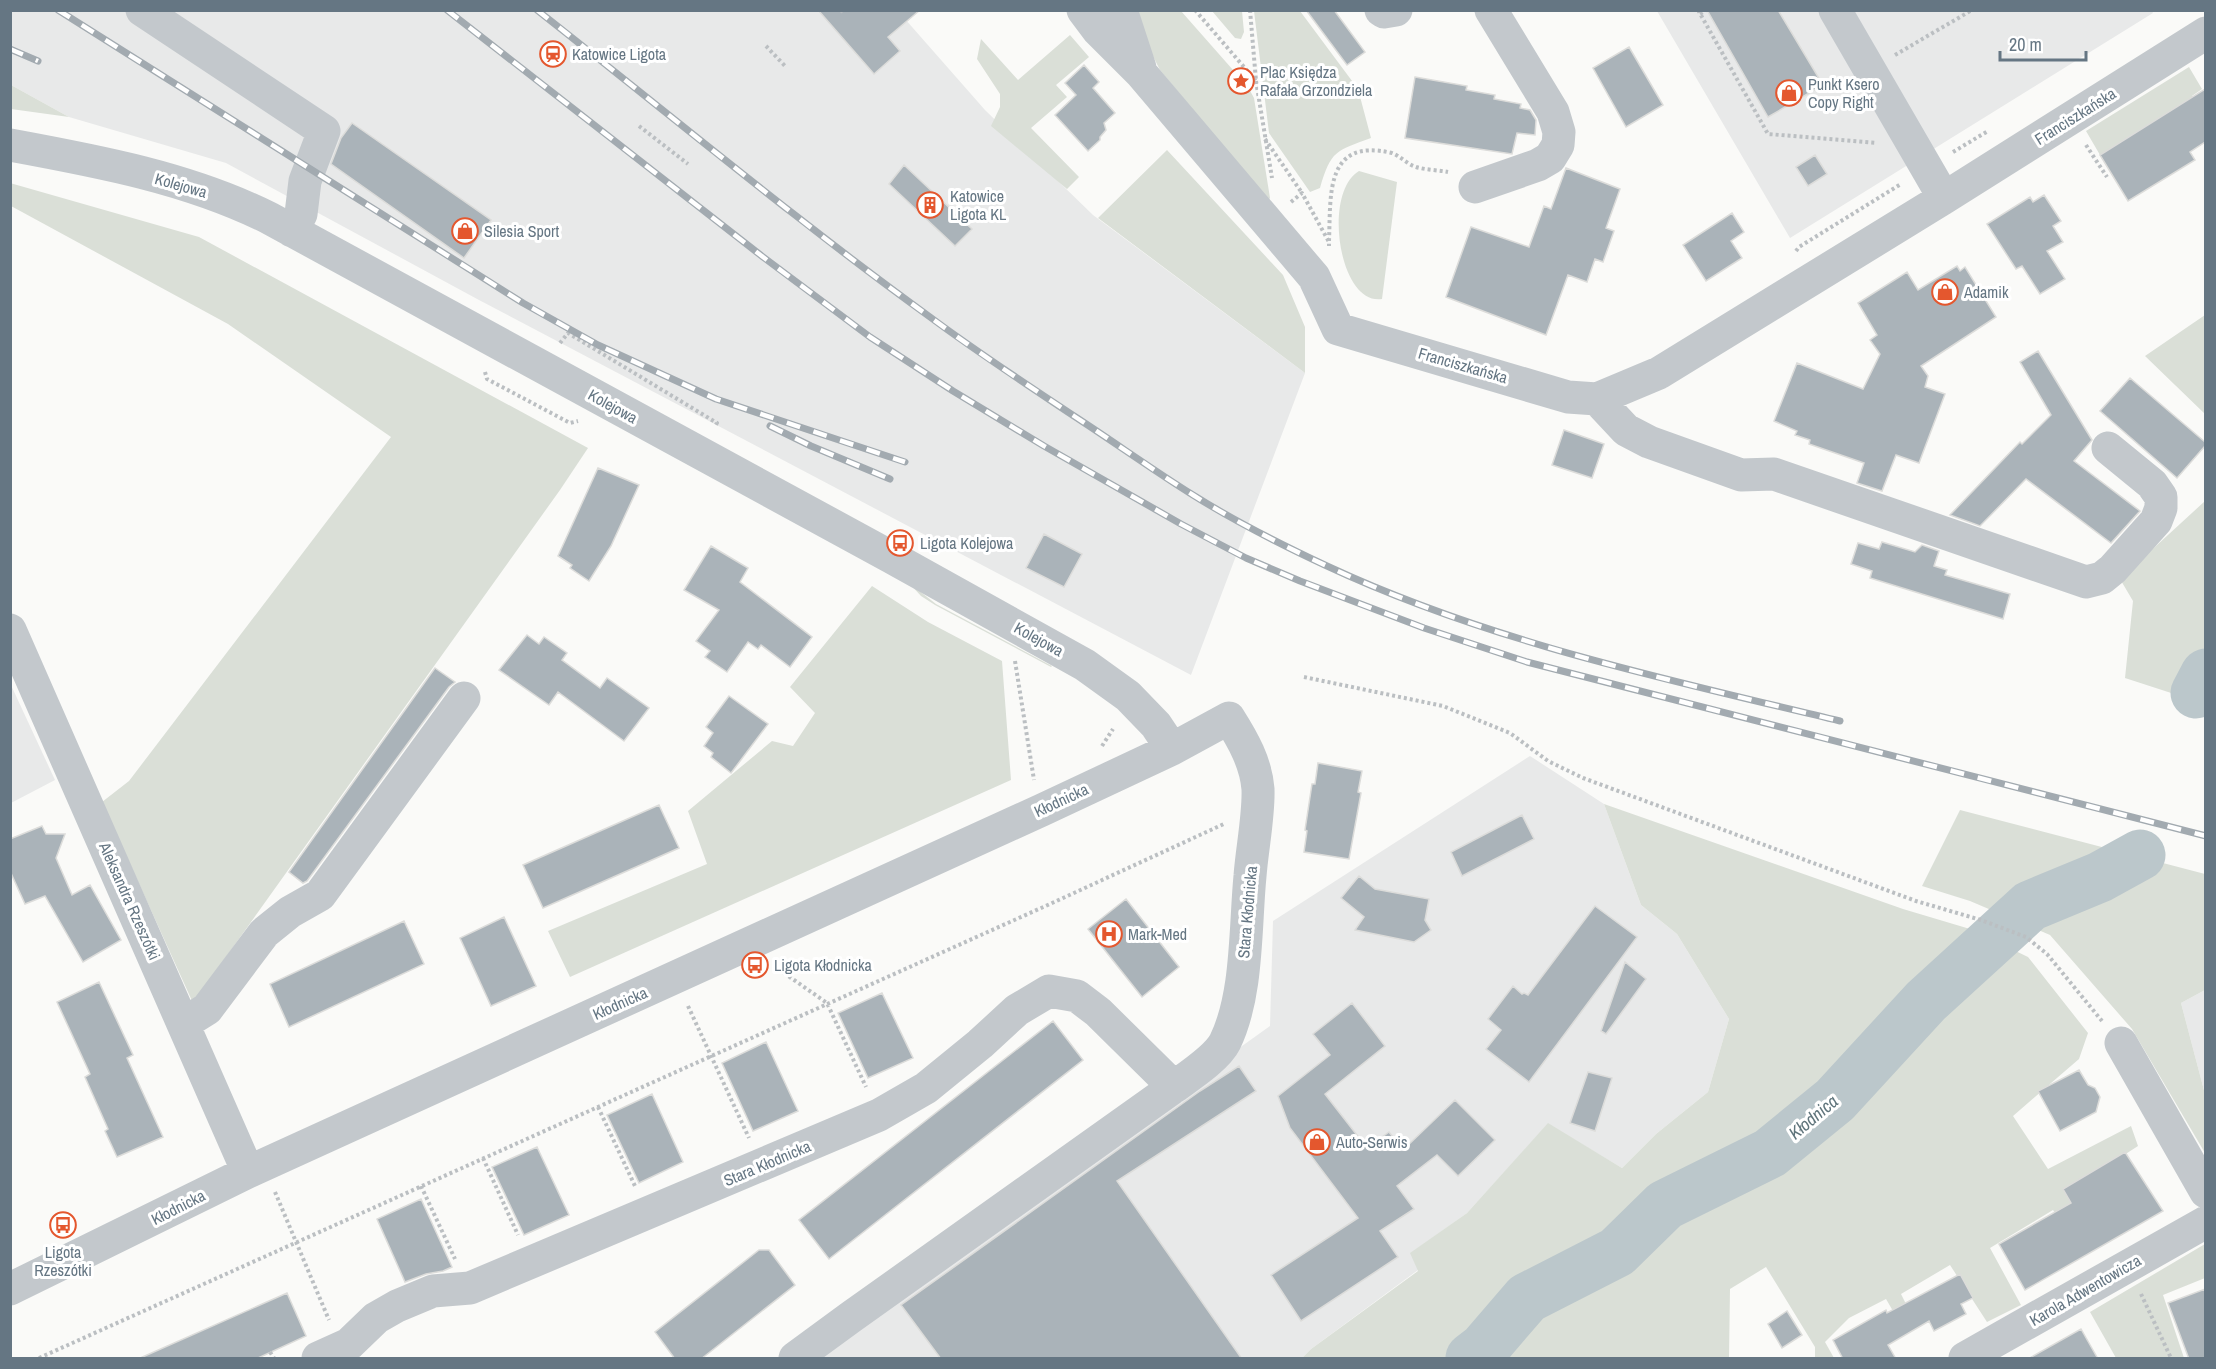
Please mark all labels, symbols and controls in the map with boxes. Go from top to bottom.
scale bar [2000,24,2086,62]
text: 20 m [2009,32,2042,57]
station icon: Katowice Ligota [538,39,568,69]
place label: Katowice Ligota [572,43,667,65]
place label: Plac Księdza Rafała Grzondziela [1260,61,1373,101]
place icon: Plac Księdza Rafała Grzondziela [1226,66,1256,96]
place label: Punkt Ksero Copy Right [1808,73,1879,113]
shop icon: Punkt Ksero Copy Right [1774,78,1804,108]
street label: Franciszkańska [2030,82,2120,150]
street label: Kolejowa [152,167,210,203]
place label: Katowice Ligota KL [950,185,1007,225]
building icon: Katowice Ligota KL [915,190,945,220]
shop icon: Silesia Sport [450,216,480,246]
place label: Silesia Sport [484,220,559,242]
shop icon: Adamik [1930,277,1960,307]
place label: Adamik [1963,281,2009,303]
street label: Franciszkańska [1416,342,1511,388]
street label: Kolejowa [584,383,642,429]
bus stop icon: Ligota Kolejowa [885,528,915,558]
place label: Ligota Kolejowa [920,532,1014,554]
street label: Kolejowa [1010,616,1068,662]
street label: Kłodnicka [1030,778,1092,822]
street label: Aleksandra Rzeszótki [94,838,166,963]
street label: Stara Kłodnicka [1232,864,1262,959]
hospital icon: Mark-Med [1094,919,1124,949]
place label: Mark-Med [1128,923,1187,945]
bus stop icon: Ligota Kłodnicka [740,950,770,980]
place label: Ligota Kłodnicka [774,954,872,976]
street label: Kłodnicka [589,981,651,1025]
water label: Kłodnica [1783,1089,1843,1145]
shop icon: Auto-Serwis [1302,1127,1332,1157]
place label: Auto-Serwis [1335,1131,1407,1153]
street label: Stara Kłodnicka [720,1135,815,1191]
street label: Kłodnicka [147,1184,209,1230]
bus stop icon: Ligota Rzeszótki [48,1210,78,1240]
place label: Ligota Rzeszótki [34,1241,92,1281]
street label: Karola Adwentowicza [2025,1249,2145,1331]

